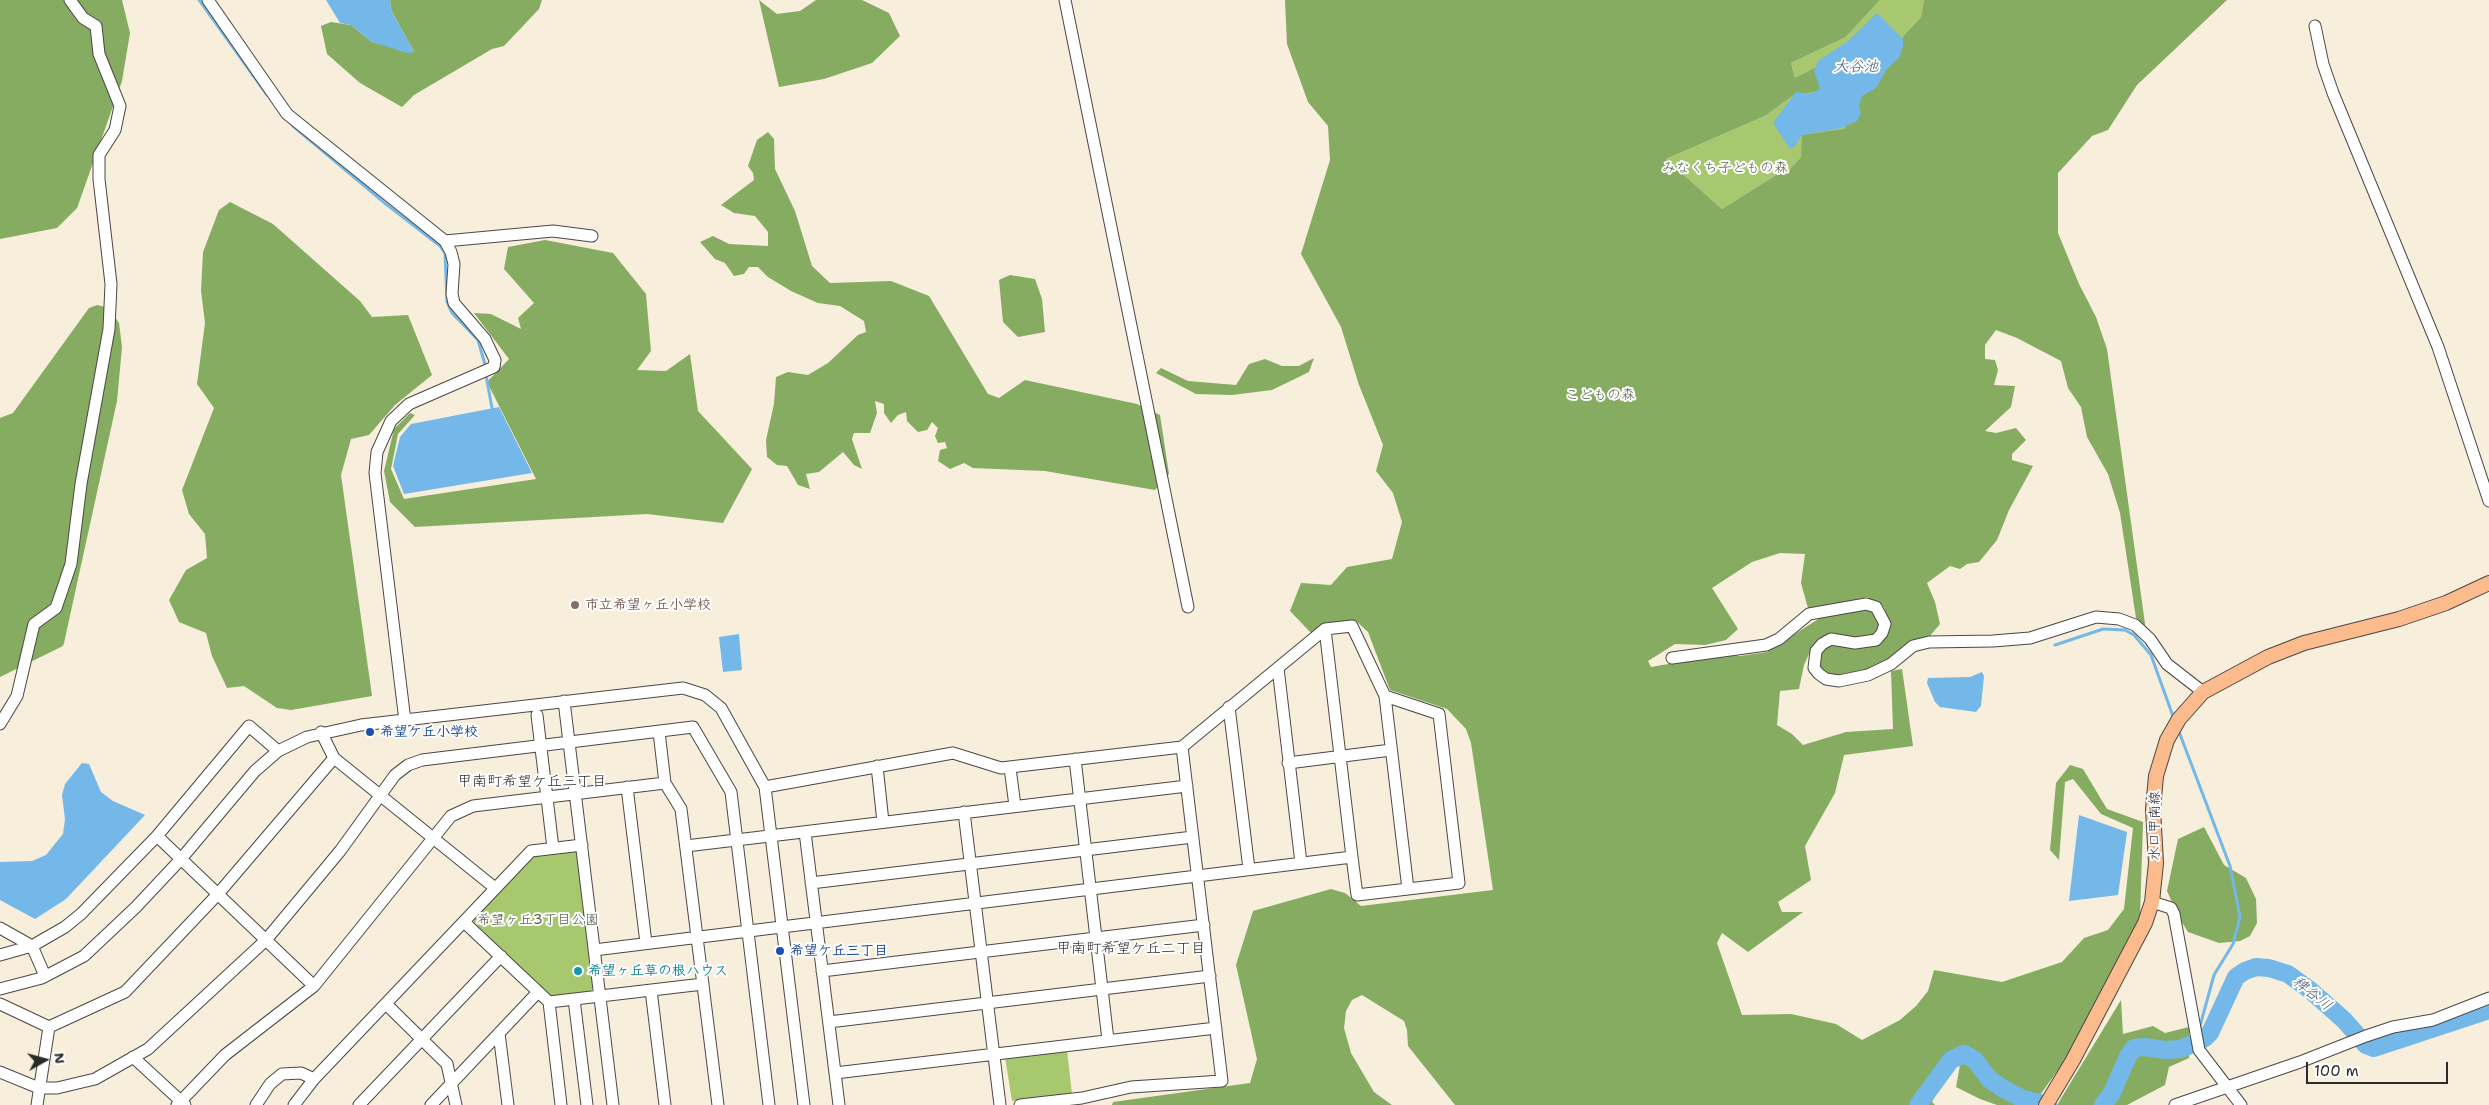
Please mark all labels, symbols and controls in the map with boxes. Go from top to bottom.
water label: 大谷池 [1834,58,1878,76]
park label: みなくち子どもの森 [1662,160,1788,176]
park label: こどもの森 [1565,387,1635,403]
place label: 市立希望ヶ丘小学校 [585,597,711,613]
marker: 市立希望ヶ丘小学校 [569,599,581,611]
place label: 希望ケ丘小学校 [380,724,478,740]
marker: 希望ケ丘小学校 [364,726,376,738]
district label: 甲南町希望ケ丘三丁目 [457,773,607,791]
street label: 水口甲南線 [2147,791,2163,861]
park label: 希望ヶ丘3丁目公園 [477,912,599,928]
district label: 甲南町希望ケ丘二丁目 [1056,940,1206,958]
place label: 希望ケ丘三丁目 [790,943,888,959]
marker: 希望ケ丘三丁目 [774,945,786,957]
place label: 希望ヶ丘草の根ハウス [588,963,728,979]
marker: 希望ヶ丘草の根ハウス [572,965,584,977]
water label: 稗谷川 [2289,973,2335,1015]
north arrow [20,1035,70,1085]
text: N [50,1052,69,1065]
scale bar [2309,1052,2452,1084]
text: 100 m [2314,1061,2359,1081]

